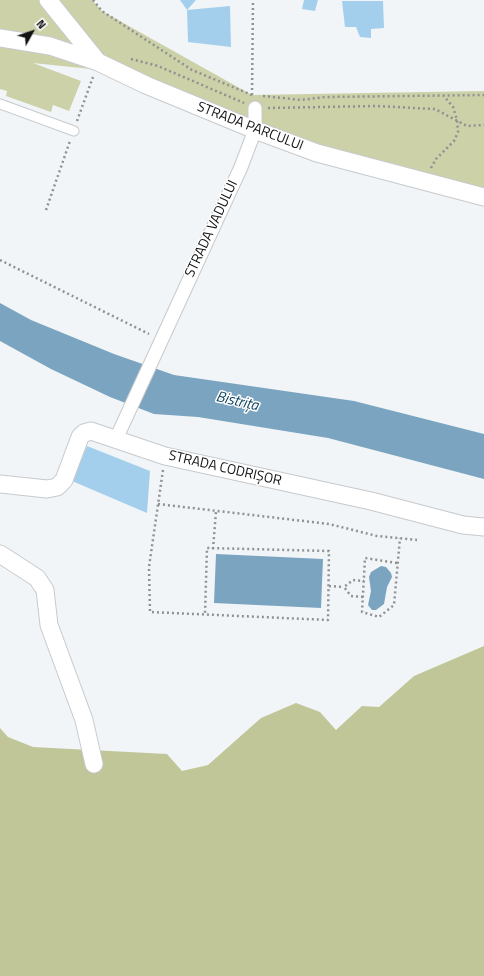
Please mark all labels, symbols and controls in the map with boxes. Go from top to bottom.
north arrow [12,12,52,52]
text: N [33,16,50,32]
street label: STRADA PARCULUI [194,99,306,155]
street label: STRADA VADULUI [182,178,242,280]
water label: Bistrița [214,388,260,416]
street label: STRADA CODRIȘOR [167,448,283,490]

